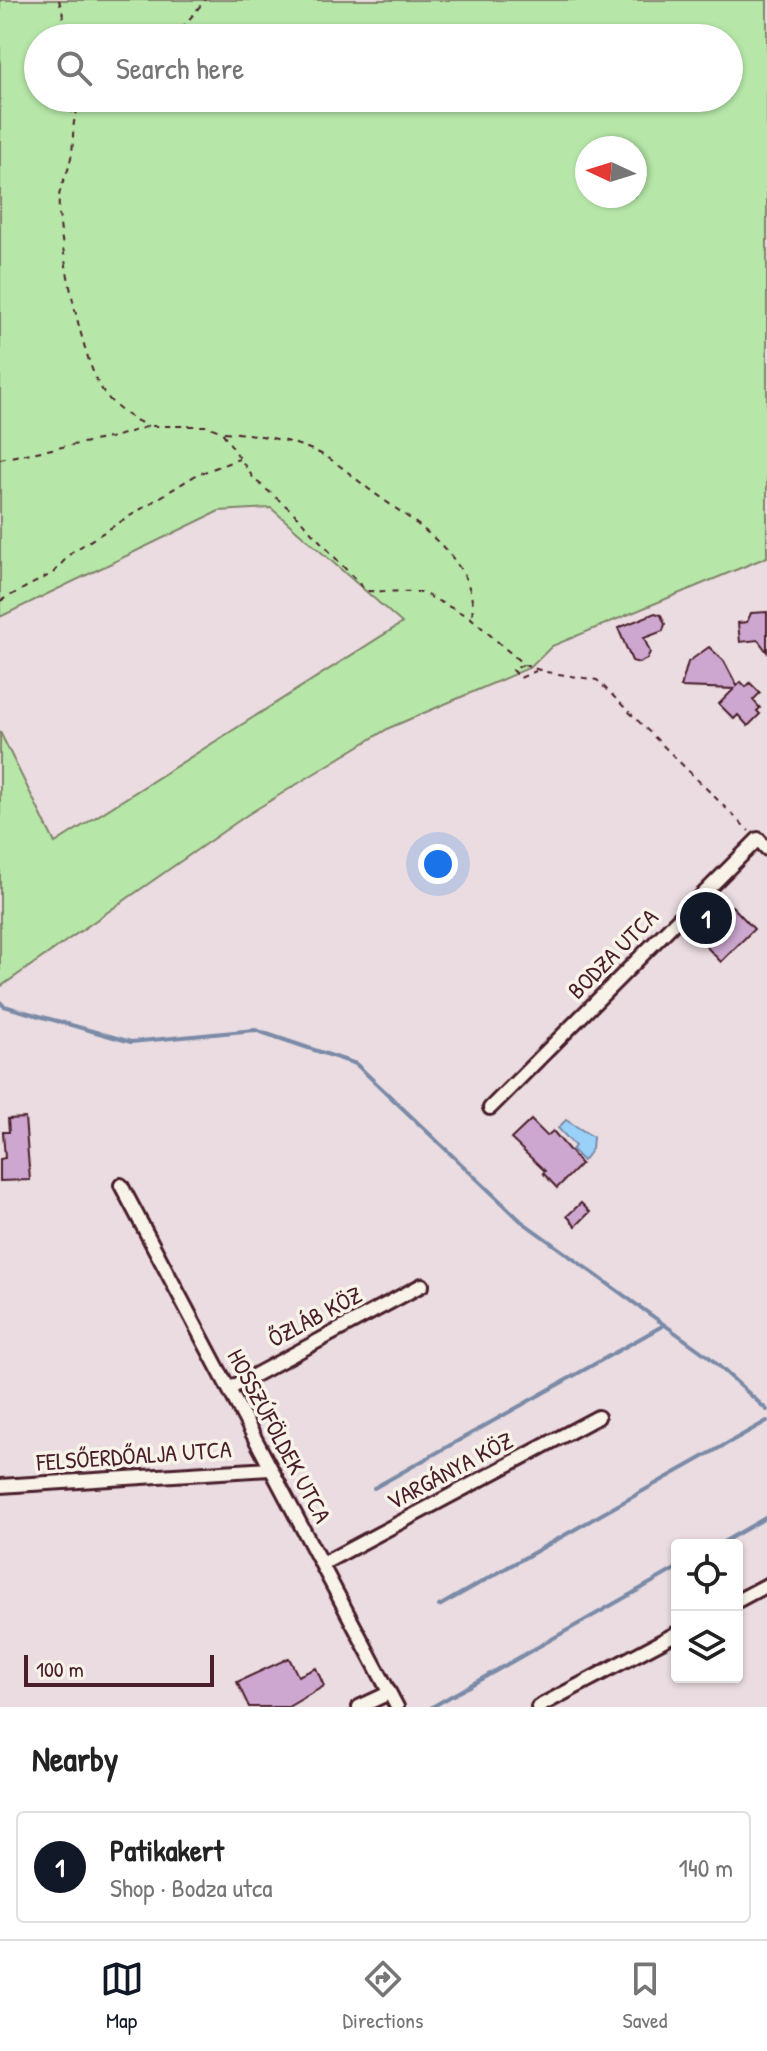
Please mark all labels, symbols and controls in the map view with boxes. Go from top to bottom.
search box [24,24,743,112]
icon: search [52,46,96,90]
text: Search here [116,48,244,88]
north arrow [575,136,647,208]
your location [418,844,458,884]
pin: 1 [680,888,732,948]
street label: BODZA UTCA [560,901,665,1005]
street label: ŐZLÁB KÖZ [262,1278,367,1354]
street label: HOSSZÚFÖLDEK UTCA [221,1343,339,1528]
street label: VARGÁNYA KÖZ [381,1424,518,1517]
street label: FELSŐERDŐALJA UTCA [34,1432,233,1478]
map controls [671,1539,743,1683]
button: locate [671,1539,743,1611]
button: layers [671,1611,743,1683]
scale bar [24,1651,214,1687]
text: 100 m [36,1654,84,1684]
text: Nearby [32,1736,118,1782]
text: Patikakert [110,1830,224,1870]
text: 1 [55,1850,65,1885]
text: 140 m [679,1850,733,1885]
text: Shop · Bodza utca [110,1870,272,1905]
tab: Map [100,1957,144,2035]
tab: Directions [343,1957,424,2035]
tab: Saved [623,1957,667,2035]

